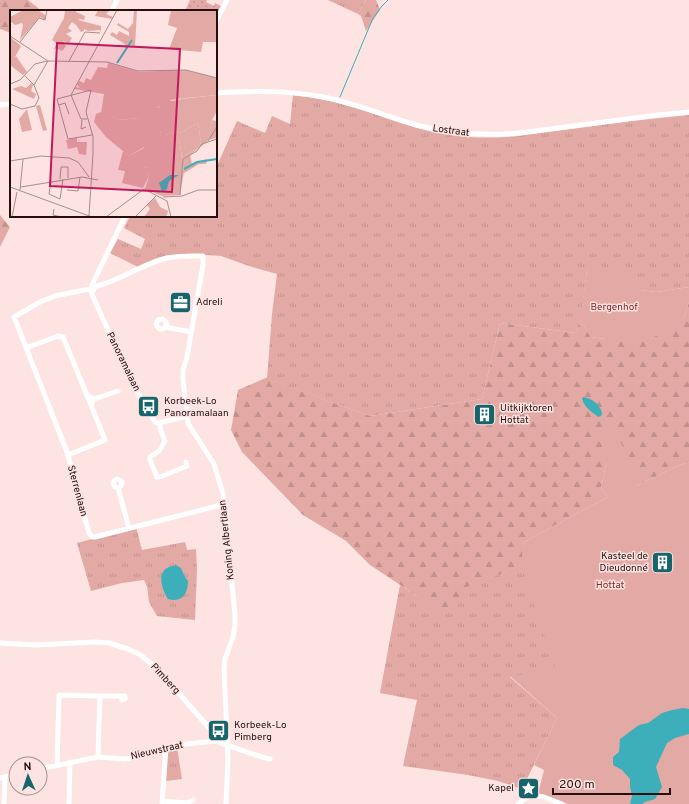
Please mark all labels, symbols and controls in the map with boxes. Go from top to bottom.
inset map [10,10,217,217]
street label: Lostraat [432,122,470,140]
office icon: Adreli [168,289,194,315]
place label: Adreli [196,296,223,309]
park label: Bergenhof [590,301,638,314]
street label: Panoramalaan [103,330,143,394]
bus stop icon: Korbeek-Lo Panoramalaan [136,394,162,420]
place label: Korbeek-Lo Panoramalaan [164,395,229,420]
building icon: Uitkijktoren Hottat [472,401,498,427]
place label: Uitkijktoren Hottat [500,402,553,427]
street label: Sterrenlaan [64,464,90,518]
street label: Koning Albertlaan [216,499,238,581]
building icon: Kasteel de Dieudonné [650,549,676,575]
place label: Kasteel de Dieudonné [600,550,648,575]
park label: Hottat [596,579,625,592]
street label: Pimberg [147,661,183,697]
bus stop icon: Korbeek-Lo Pimberg [205,718,231,744]
place label: Korbeek-Lo Pimberg [234,719,287,744]
street label: Nieuwstraat [129,739,185,763]
north arrow [8,756,48,796]
text: N [23,760,32,774]
scale bar [553,770,670,796]
place icon: Kapel [516,775,542,801]
text: 200 m [559,777,595,793]
place label: Kapel [488,782,514,795]

